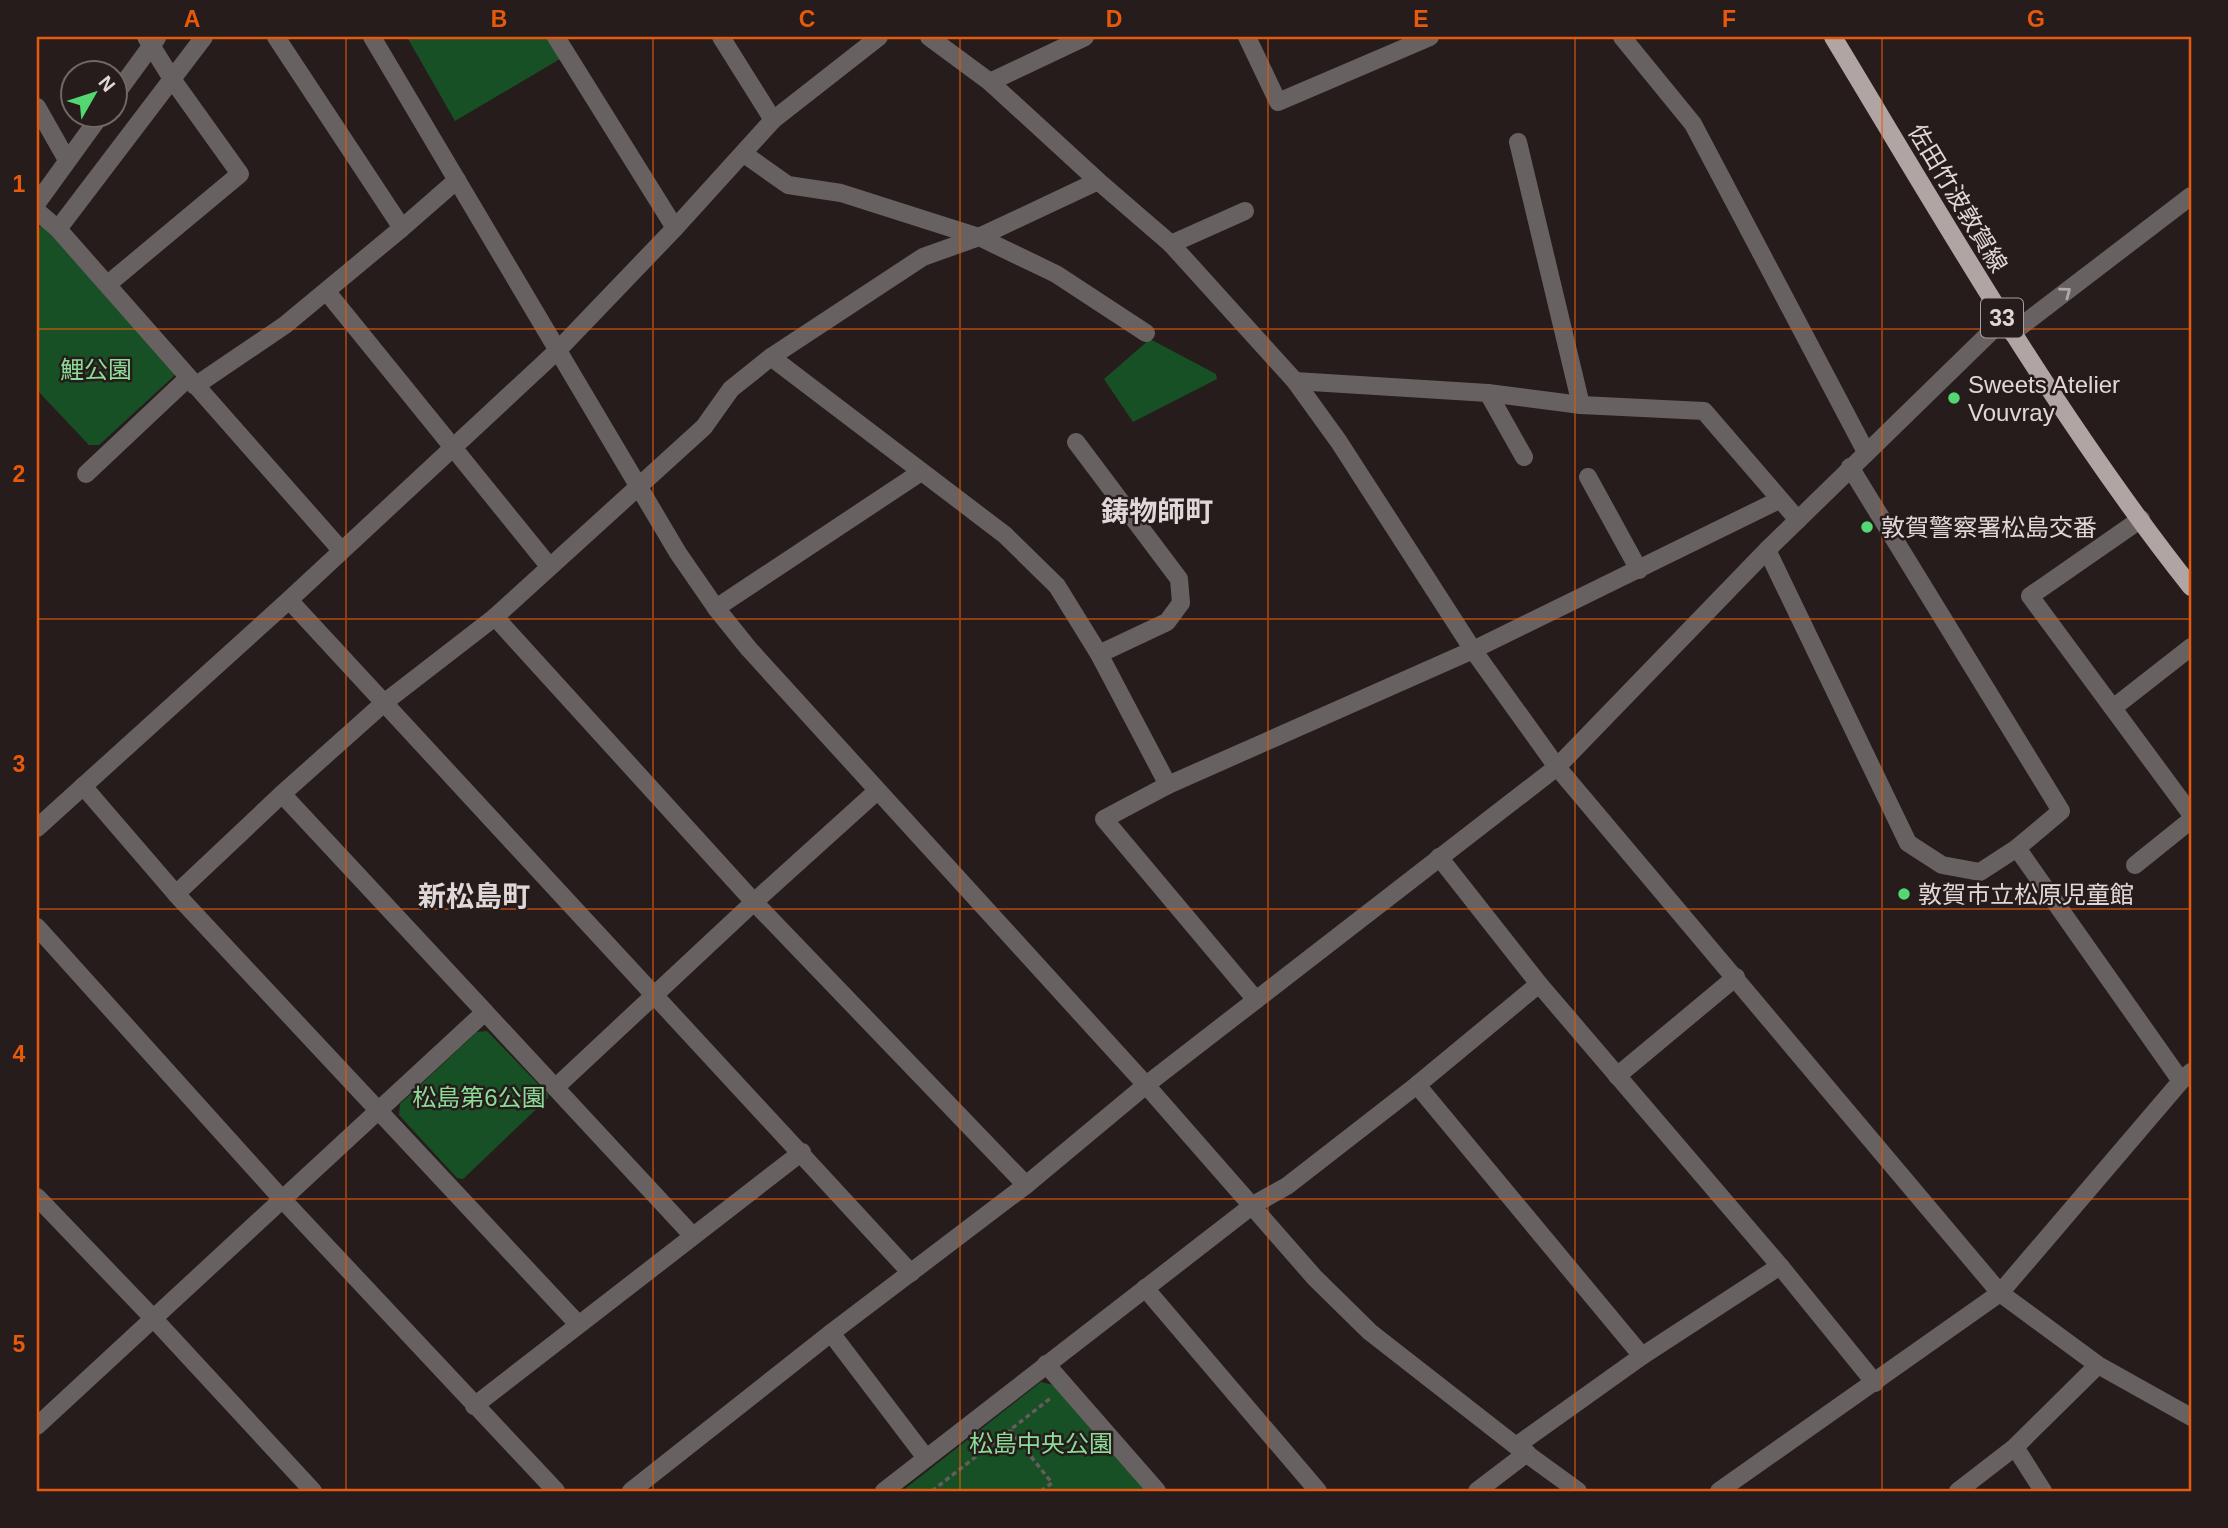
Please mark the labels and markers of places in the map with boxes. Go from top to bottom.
place label: Sweets Atelier Vouvray [1968,371,2120,426]
marker: Sweets Atelier Vouvray [1946,390,1962,406]
place label: 敦賀警察署松島交番 [1881,514,2097,541]
marker: 敦賀警察署松島交番 [1859,519,1875,535]
place label: 敦賀市立松原児童館 [1918,881,2134,908]
marker: 敦賀市立松原児童館 [1896,886,1912,902]

